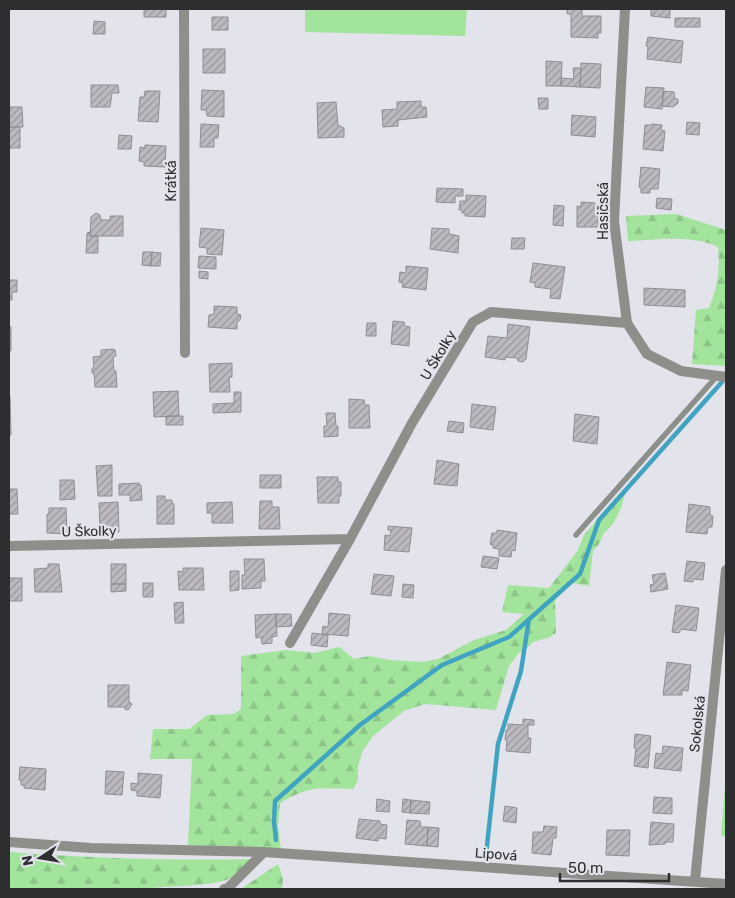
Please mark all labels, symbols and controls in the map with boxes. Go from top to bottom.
street label: Krátká [163,160,180,202]
street label: Hasičská [595,182,612,240]
street label: U Školky [416,326,460,383]
street label: U Školky [61,522,117,540]
street label: Sokolská [686,695,709,753]
north arrow [15,833,65,883]
street label: Lipová [474,845,518,864]
scale bar [560,850,669,882]
text: N [18,854,37,867]
text: 50 m [568,859,603,877]

